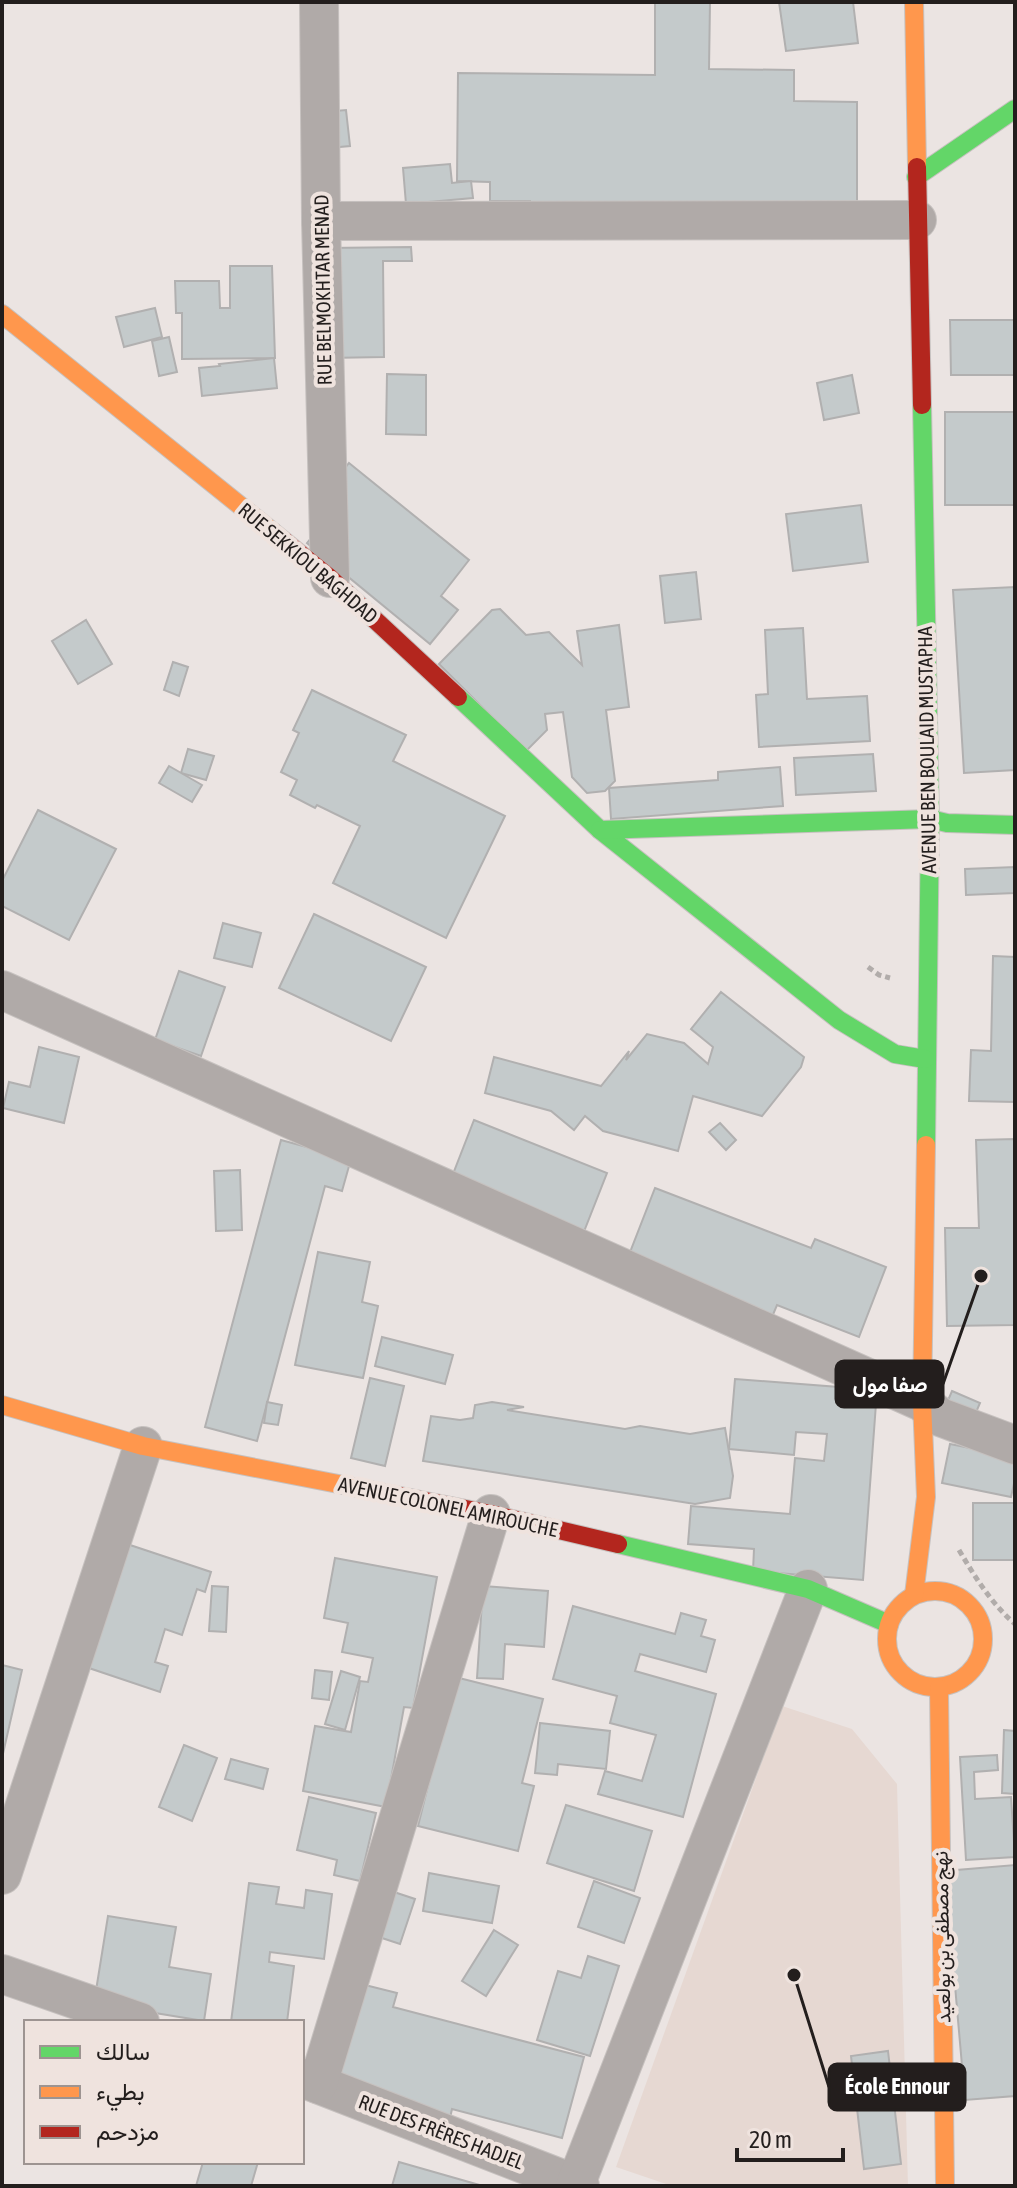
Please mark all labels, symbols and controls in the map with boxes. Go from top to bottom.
street label: RUE BELMOKHTAR MENAD [309,195,336,385]
street label: RUE SEKKIOU BAGHDAD [234,498,383,628]
street label: AVENUE BEN BOULAID MUSTAPHA [913,626,940,874]
callout: صفا مول [836,1361,943,1407]
text: صفا مول [852,1371,928,1398]
street label: AVENUE COLONEL AMIROUCHE [336,1472,560,1541]
street label: نهج مصطفى بن بولعيد [928,1851,958,2023]
legend [24,2020,304,2164]
text: سالك [96,2038,150,2065]
callout: École Ennour [829,2064,965,2110]
text: École Ennour [845,2073,950,2099]
text: بطيء [96,2078,145,2111]
street label: RUE DES FRÈRES HADJEL [355,2089,527,2174]
scale bar [737,2112,843,2162]
text: مزدحم [96,2118,159,2148]
text: 20 m [749,2126,792,2153]

